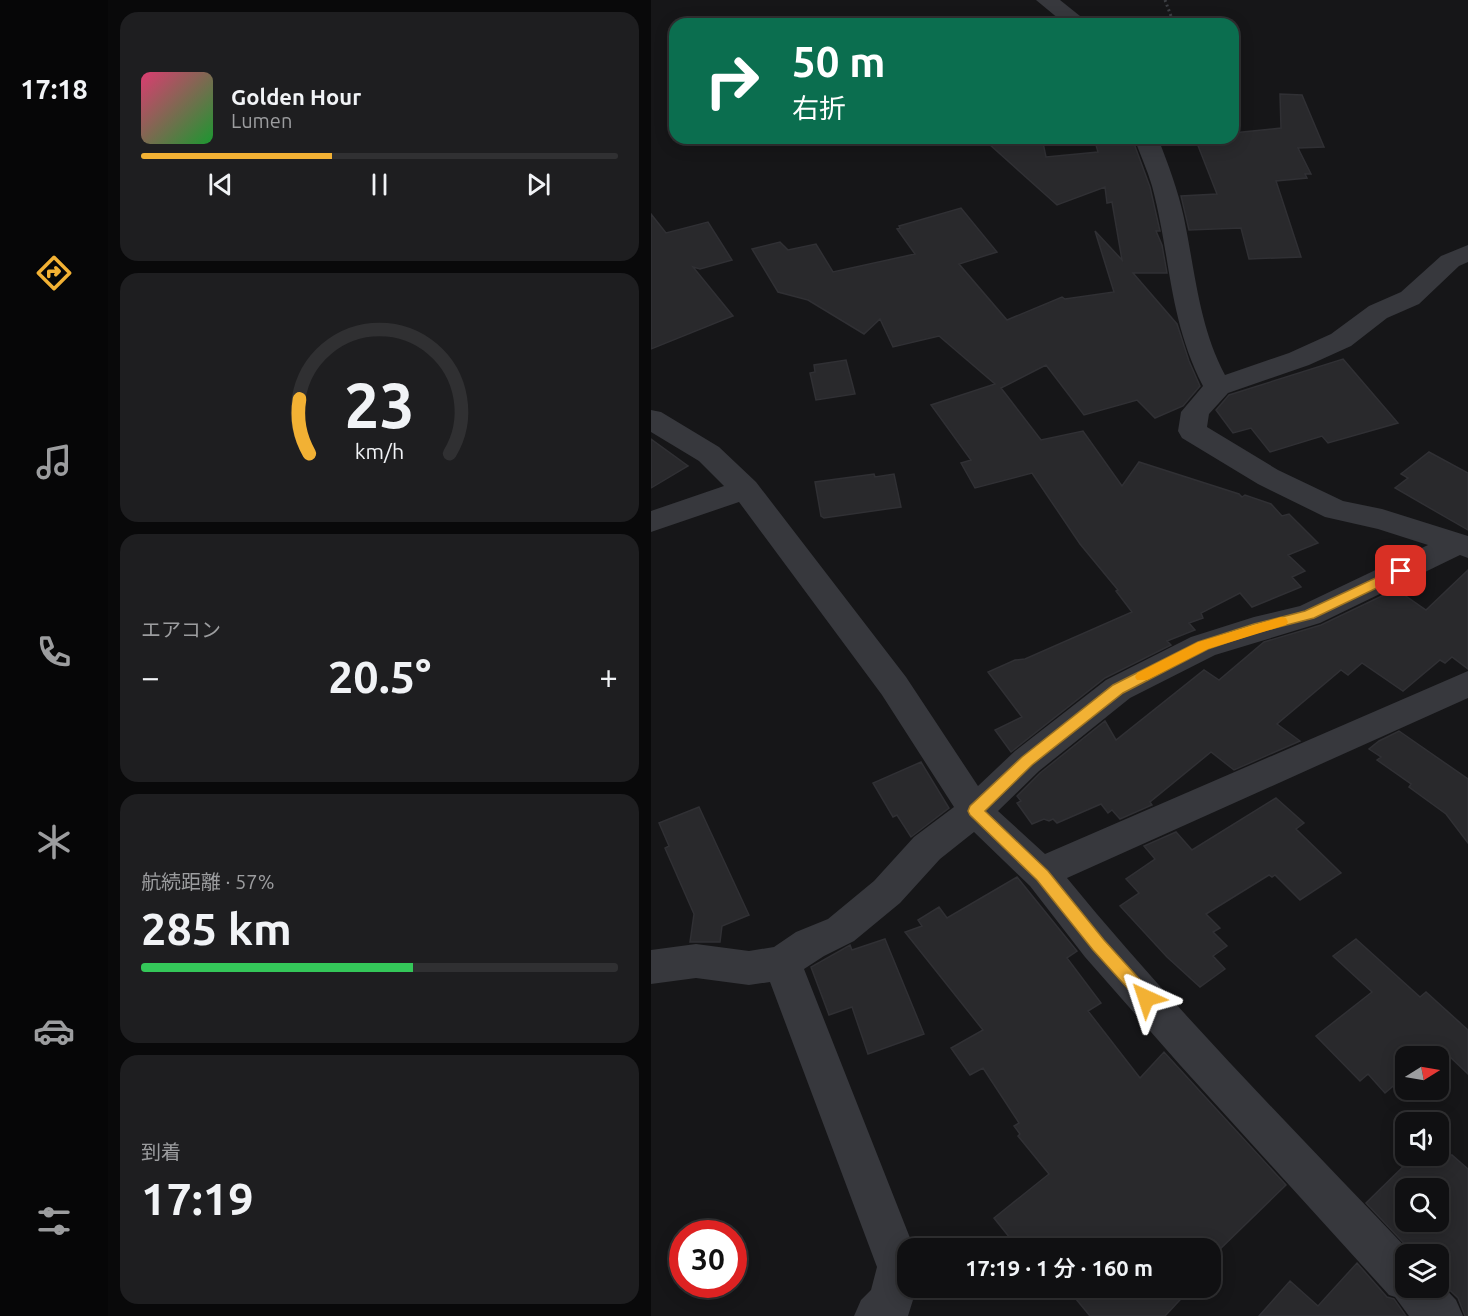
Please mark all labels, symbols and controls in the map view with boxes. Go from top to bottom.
text: 50 m [792,38,886,85]
icon: right [693,42,771,120]
text: 17:18 [20,74,88,104]
text: Golden Hour [231,84,361,109]
text: 右折 [792,93,846,123]
text: Lumen [231,109,292,132]
icon: previous [204,168,237,201]
icon: pause [363,168,396,201]
icon: next [522,168,555,201]
icon: directions [33,252,75,294]
text: 23 [344,370,415,440]
text: km/h [355,440,404,464]
icon: music [33,441,75,483]
pin [1375,545,1426,596]
icon: arrive [1384,554,1417,587]
text: エアコン [141,618,221,641]
icon: phone [33,631,75,673]
text: 20.5° [328,651,431,702]
text: − [141,658,160,695]
text: + [599,658,618,695]
icon: climate [33,821,75,863]
text: 航続距離 · 57% [141,870,274,893]
text: 285 km [141,903,292,954]
position arrow [1114,966,1178,1030]
icon: car [33,1010,75,1052]
north arrow [1395,1046,1449,1100]
map controls [1395,1046,1449,1298]
button: sound [1395,1112,1449,1166]
text: 到着 [141,1140,181,1163]
text: 17:19 [141,1173,254,1224]
button: search [1395,1178,1449,1232]
icon: filters [33,1200,75,1242]
speed limit sign: 30 [669,1220,747,1298]
button: layers [1395,1244,1449,1298]
text: 17:19 · 1 分 · 160 m [965,1255,1153,1280]

